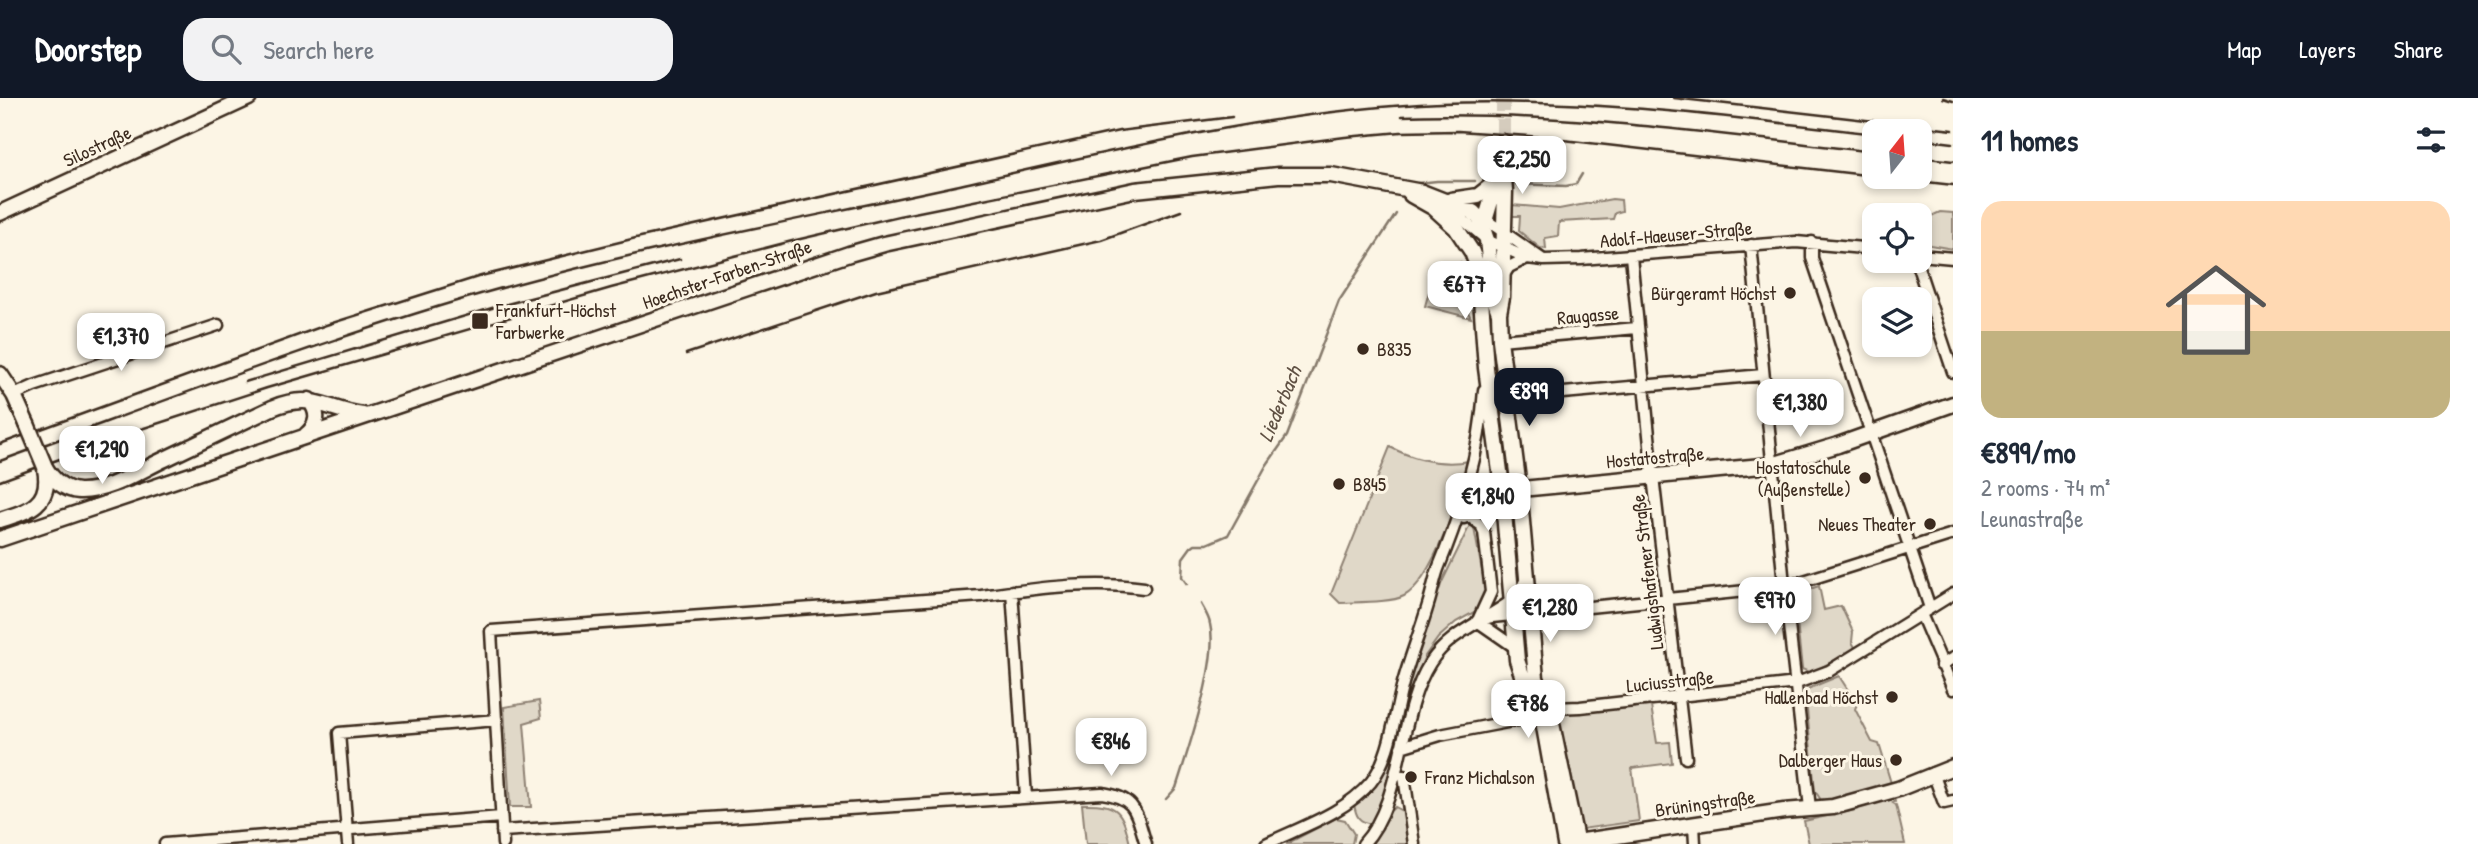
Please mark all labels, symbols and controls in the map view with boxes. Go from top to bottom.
search box [183,18,673,81]
text: Doorstep [35,27,141,71]
icon: search [207,30,245,68]
text: Search here [263,32,374,67]
text: Map [2227,33,2261,65]
text: Layers [2299,33,2356,65]
text: Share [2394,33,2443,65]
street label: Silostraße [59,119,135,173]
north arrow [1862,119,1932,189]
map controls [1862,119,1932,357]
text: 11 homes [1981,120,2078,160]
icon: filters [2412,121,2450,159]
pin: €2,250 [1465,136,1579,196]
text: €2,250 [1493,143,1551,174]
button: locate [1862,203,1932,273]
street label: Adolf-Haeuser-Straße [1599,214,1754,254]
street label: Hoechster-Farben-Straße [639,233,815,315]
icon: home [2153,247,2279,373]
pin: €677 [1424,262,1506,321]
text: €677 [1443,268,1487,299]
place label: Bürgeramt Höchst [1651,280,1776,306]
marker: Bürgeramt Höchst [1782,285,1798,301]
button: layers [1862,287,1932,357]
place label: Frankfurt-Höchst Farbwerke [495,297,617,345]
street label: Raugasse [1556,299,1620,331]
marker: Frankfurt-Höchst Farbwerke [470,311,490,331]
pin: €1,370 [64,314,178,373]
text: €1,370 [93,320,149,351]
place label: B835 [1377,336,1411,362]
marker: B835 [1355,341,1371,357]
water label: Liederbach [1251,361,1309,446]
pin: €899 [1488,368,1570,428]
text: €899 [1510,375,1548,406]
pin: €1,380 [1743,380,1857,439]
text: €1,380 [1773,386,1827,417]
pin: €1,290 [45,426,159,486]
text: €899/mo [1981,432,2076,472]
text: €1,290 [75,433,129,464]
street label: Hostatostraße [1605,440,1706,474]
place label: Hostatoschule (Außenstelle) [1756,454,1851,502]
marker: Hostatoschule (Außenstelle) [1857,470,1873,486]
place label: B845 [1353,471,1386,497]
text: 2 rooms · 74 m² [1981,472,2110,503]
pin: €1,840 [1431,474,1545,533]
marker: B845 [1331,476,1347,492]
text: €1,840 [1462,480,1514,511]
street label: Ludwigshafener Straße [1625,492,1669,651]
text: Leunastraße [1981,503,2083,534]
place label: Neues Theater [1818,511,1917,537]
marker: Neues Theater [1922,516,1938,532]
pin: €970 [1734,578,1816,637]
pin: €1,280 [1493,584,1607,644]
text: €970 [1754,584,1796,615]
text: €1,280 [1522,591,1578,622]
street label: Luciusstraße [1625,663,1715,698]
pin: €786 [1487,680,1569,740]
place label: Hallenbad Höchst [1765,684,1878,710]
text: €786 [1507,687,1549,718]
marker: Hallenbad Höchst [1884,689,1900,705]
pin: €846 [1070,718,1152,778]
text: €846 [1092,725,1130,756]
place label: Dalberger Haus [1779,747,1882,773]
marker: Dalberger Haus [1888,752,1904,768]
place label: Franz Michalson [1424,764,1535,790]
marker: Franz Michalson [1403,769,1419,785]
street label: Brüningstraße [1653,783,1757,823]

